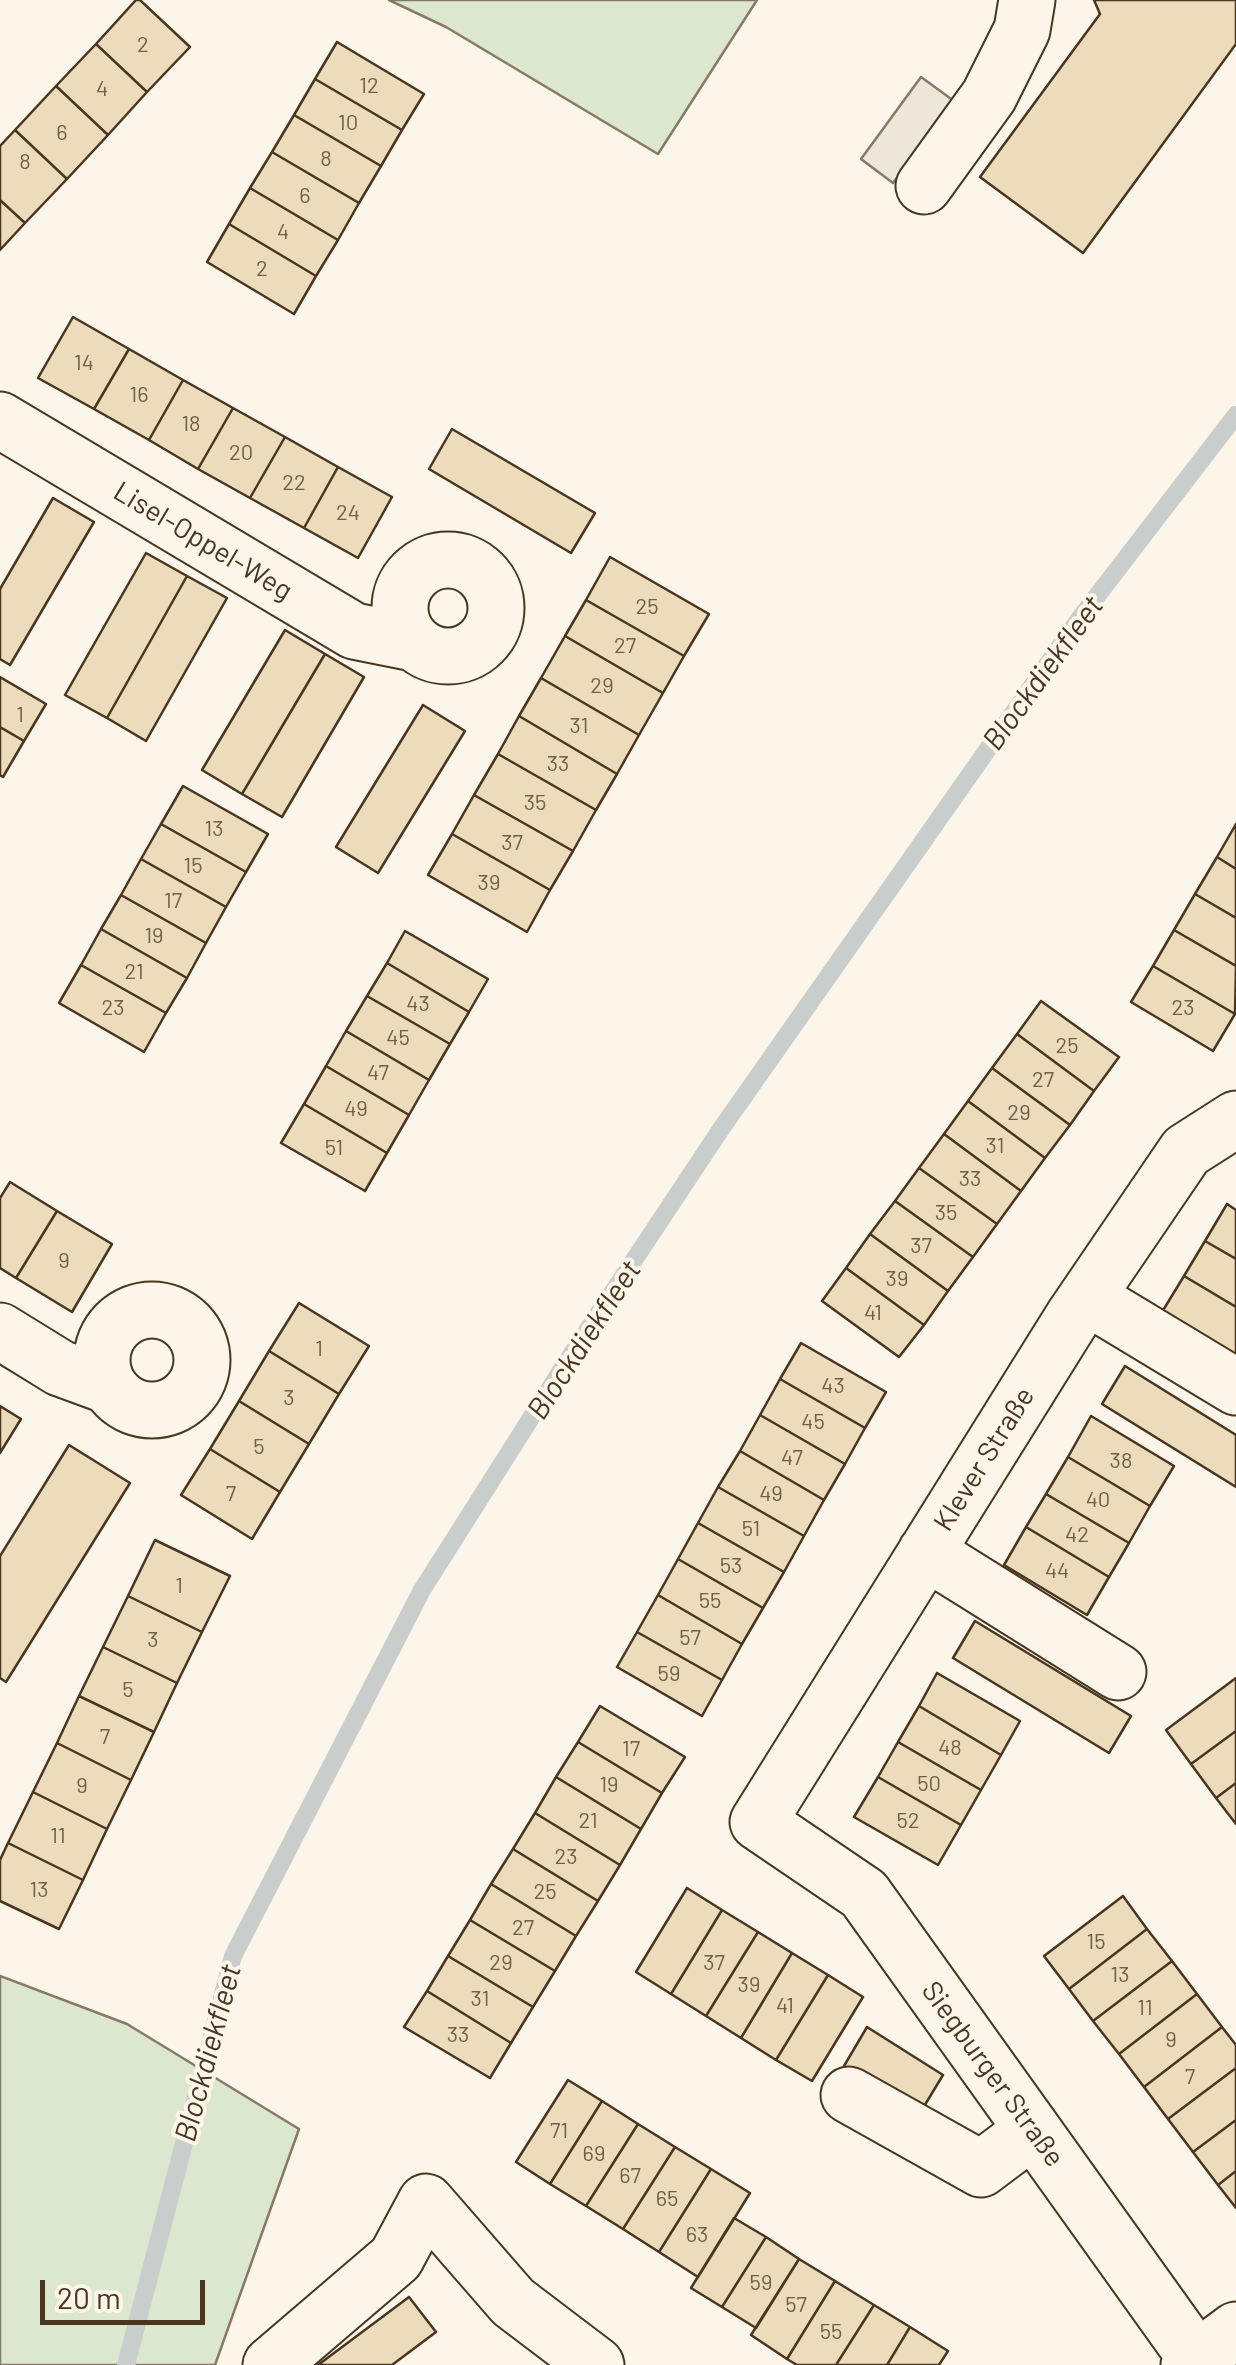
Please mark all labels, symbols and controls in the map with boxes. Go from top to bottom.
house number: 2 [137,32,149,58]
house number: 12 [359,73,379,99]
house number: 4 [96,76,108,102]
house number: 10 [338,110,358,136]
house number: 6 [56,120,68,146]
house number: 8 [320,146,332,172]
house number: 8 [19,149,31,175]
house number: 6 [299,183,311,209]
house number: 4 [277,219,289,245]
house number: 2 [256,256,268,282]
house number: 14 [74,350,94,376]
house number: 16 [129,382,149,408]
house number: 18 [181,411,201,437]
house number: 20 [229,440,253,466]
house number: 22 [282,470,306,496]
street label: Lisel-Oppel-Weg [108,474,298,608]
house number: 24 [336,500,360,526]
water label: Blockdiekfleet [975,589,1111,757]
house number: 25 [635,594,659,620]
house number: 27 [614,633,636,659]
house number: 29 [590,673,614,699]
house number: 1 [16,702,24,728]
house number: 31 [570,713,588,739]
house number: 33 [547,751,569,777]
house number: 35 [524,790,546,816]
house number: 13 [204,816,224,842]
house number: 37 [501,830,523,856]
house number: 15 [183,853,203,879]
house number: 39 [478,870,500,896]
house number: 17 [164,888,182,914]
house number: 19 [144,923,164,949]
house number: 21 [124,959,144,985]
house number: 43 [406,991,430,1017]
house number: 23 [102,995,124,1021]
house number: 23 [1172,995,1194,1021]
house number: 45 [386,1025,410,1051]
house number: 25 [1055,1033,1079,1059]
house number: 47 [367,1060,389,1086]
house number: 27 [1032,1067,1054,1093]
house number: 49 [344,1096,368,1122]
house number: 29 [1007,1100,1031,1126]
house number: 31 [986,1133,1004,1159]
house number: 51 [325,1135,343,1161]
house number: 33 [959,1166,981,1192]
house number: 35 [935,1200,957,1226]
house number: 37 [910,1233,932,1259]
house number: 9 [58,1248,70,1274]
water label: Blockdiekfleet [519,1254,649,1426]
house number: 39 [886,1266,908,1292]
house number: 41 [864,1300,882,1326]
house number: 1 [315,1336,323,1362]
house number: 43 [821,1373,845,1399]
street label: Klever Straße [927,1381,1041,1537]
house number: 3 [283,1385,295,1411]
house number: 45 [801,1409,825,1435]
house number: 5 [253,1434,265,1460]
house number: 47 [781,1445,803,1471]
house number: 38 [1110,1448,1132,1474]
house number: 7 [226,1481,236,1507]
house number: 49 [759,1481,783,1507]
house number: 40 [1086,1487,1110,1513]
house number: 51 [742,1516,760,1542]
house number: 42 [1065,1522,1089,1548]
house number: 53 [720,1553,742,1579]
house number: 44 [1045,1558,1069,1584]
house number: 1 [175,1573,183,1599]
house number: 55 [699,1588,721,1614]
house number: 57 [679,1625,701,1651]
house number: 3 [147,1627,159,1653]
house number: 59 [658,1661,680,1687]
house number: 5 [122,1677,134,1703]
house number: 7 [100,1724,110,1750]
house number: 48 [938,1735,962,1761]
house number: 17 [622,1736,640,1762]
house number: 50 [917,1771,941,1797]
house number: 19 [599,1772,619,1798]
house number: 9 [76,1773,88,1799]
house number: 21 [578,1808,598,1834]
house number: 52 [896,1808,920,1834]
house number: 11 [50,1823,66,1849]
house number: 23 [555,1844,577,1870]
house number: 13 [29,1877,49,1903]
house number: 25 [533,1879,557,1905]
house number: 27 [512,1915,534,1941]
house number: 15 [1086,1929,1106,1955]
house number: 29 [489,1950,513,1976]
house number: 37 [703,1950,725,1976]
water label: Blockdiekfleet [167,1961,249,2145]
house number: 13 [1110,1962,1130,1988]
house number: 39 [738,1972,760,1998]
street label: Siegburger Straße [915,1975,1071,2173]
house number: 31 [471,1986,489,2012]
house number: 41 [776,1993,794,2019]
house number: 11 [1137,1995,1153,2021]
house number: 33 [447,2022,469,2048]
house number: 9 [1165,2027,1177,2053]
house number: 7 [1185,2064,1195,2090]
house number: 71 [550,2118,568,2144]
house number: 69 [583,2141,605,2167]
house number: 67 [619,2163,641,2189]
house number: 65 [656,2186,678,2212]
house number: 63 [686,2222,708,2248]
scale bar [45,2260,210,2322]
house number: 59 [750,2270,772,2296]
text: 20 m [57,2279,121,2315]
house number: 57 [785,2292,807,2318]
house number: 55 [820,2319,842,2345]

